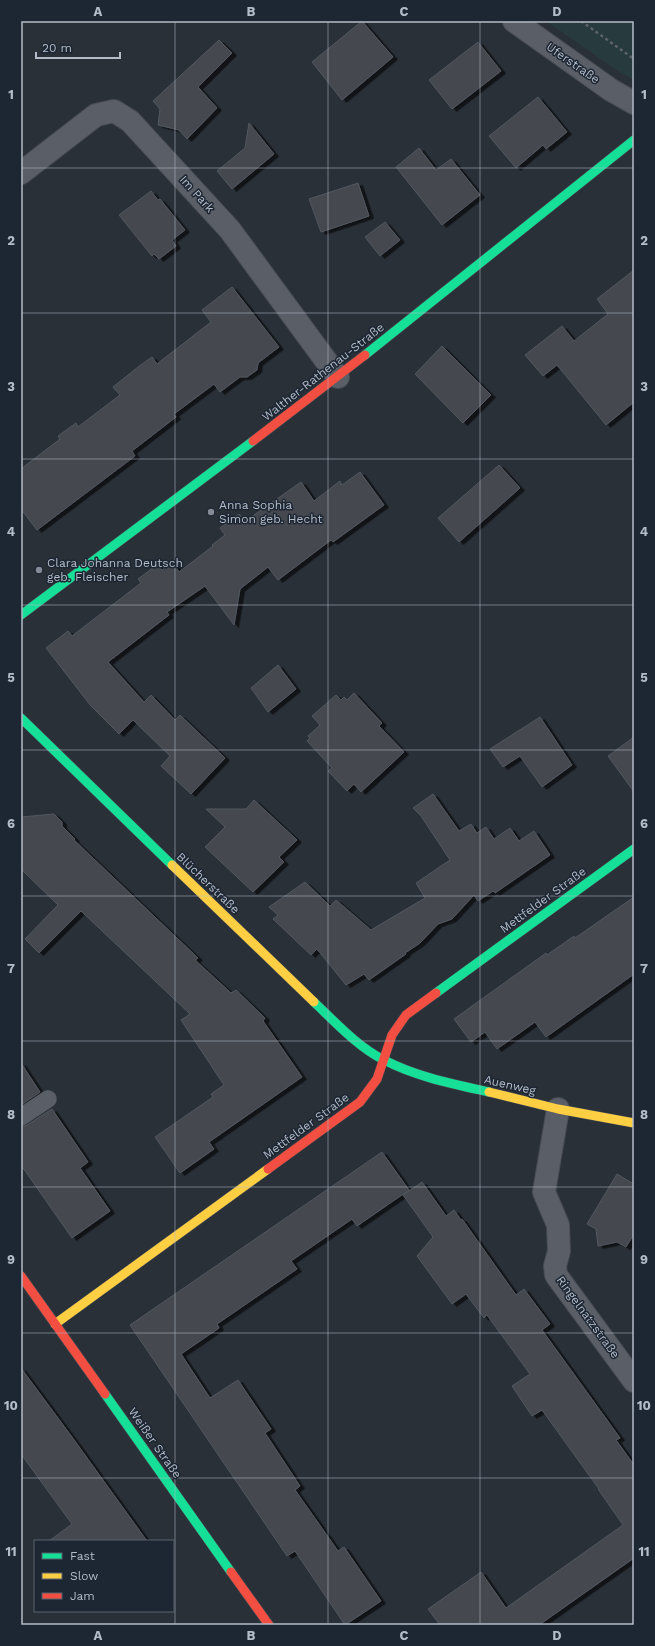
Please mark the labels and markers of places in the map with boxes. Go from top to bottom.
place label: Anna Sophia Simon geb. Hecht [219,498,323,526]
marker: Anna Sophia Simon geb. Hecht [206,507,216,517]
place label: Clara Johanna Deutsch geb. Fleischer [47,556,183,584]
marker: Clara Johanna Deutsch geb. Fleischer [34,565,44,575]

